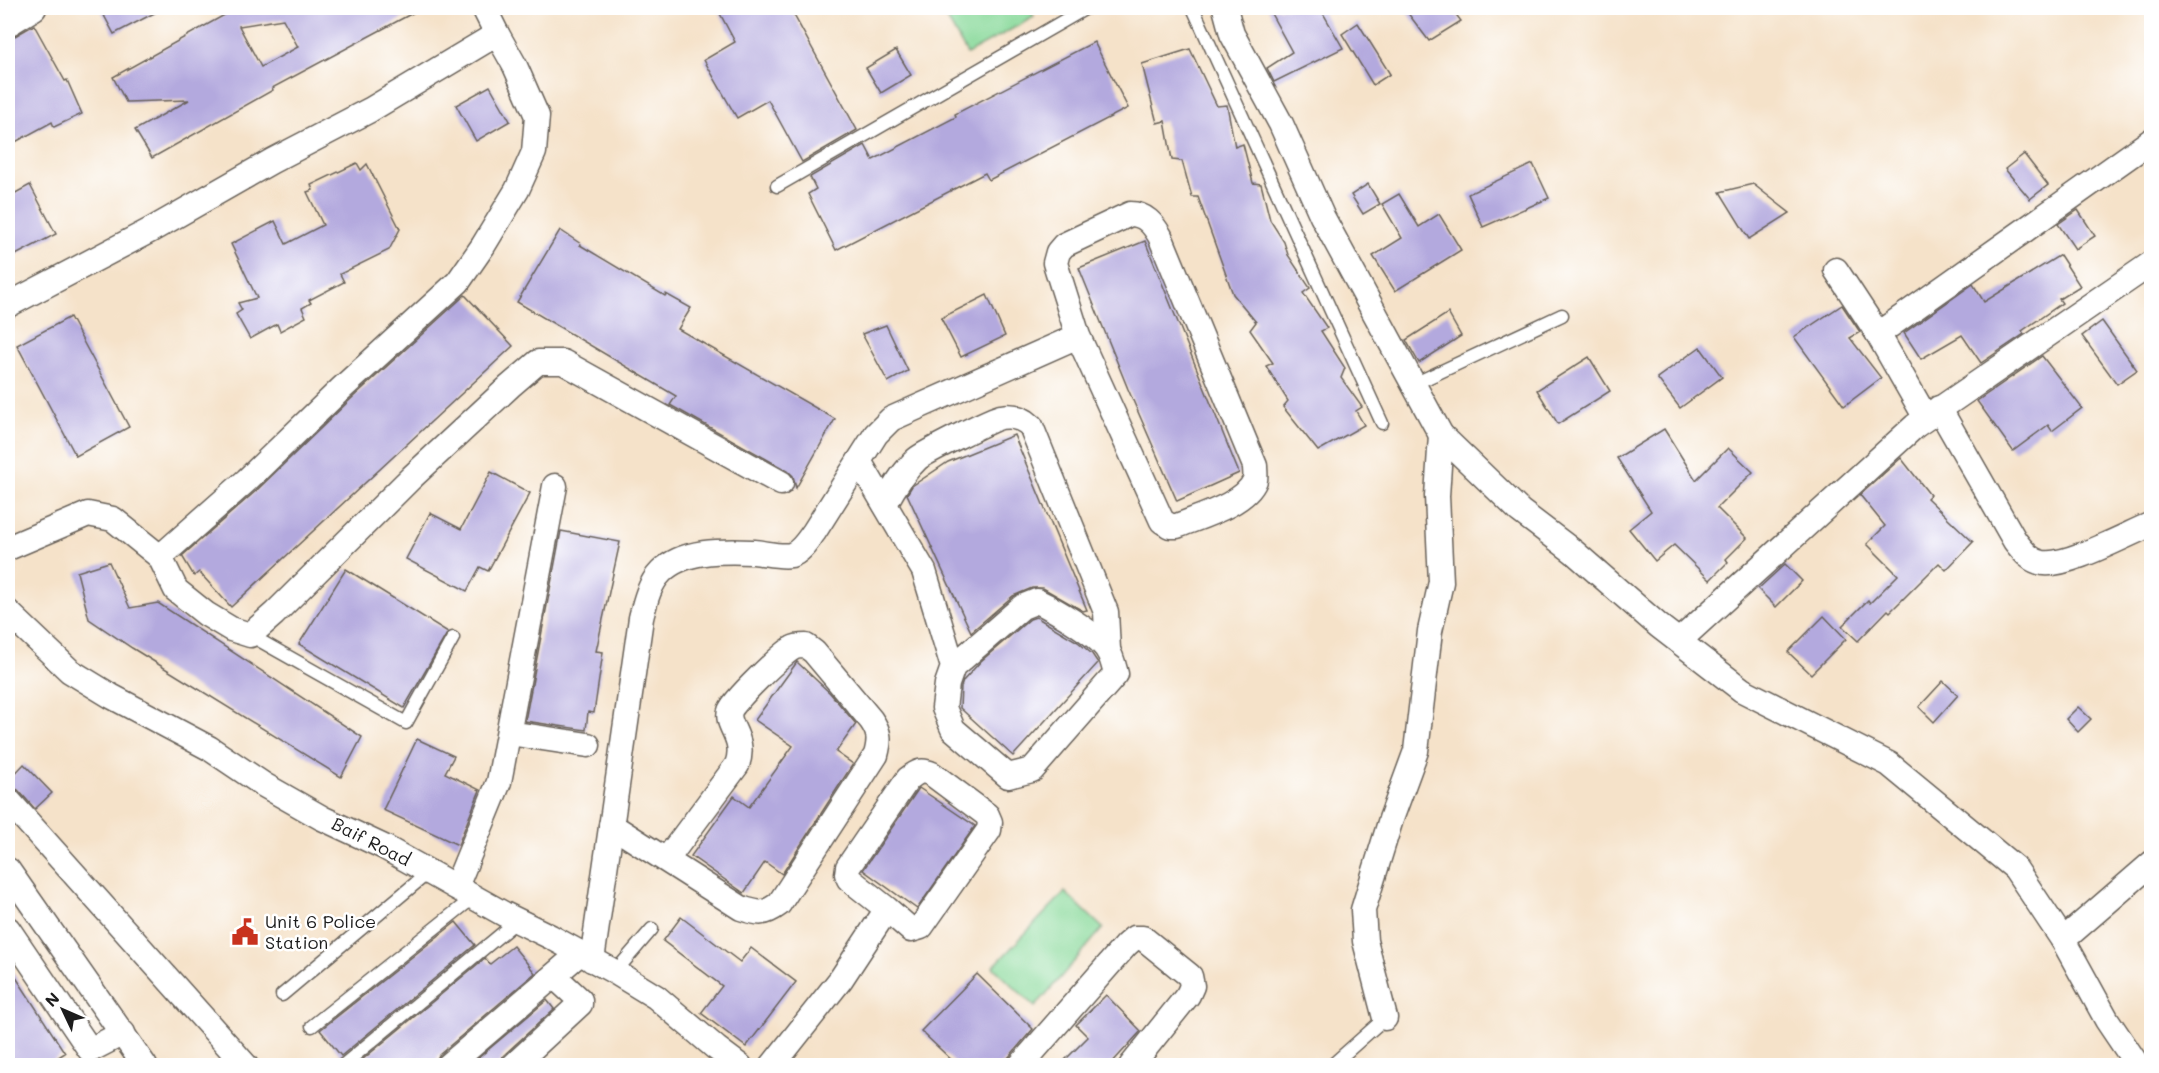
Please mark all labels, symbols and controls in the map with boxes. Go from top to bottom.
street label: Baif Road [328,811,415,871]
place label: Unit 6 Police Station [265,909,376,954]
public building icon: Unit 6 Police Station [230,917,260,947]
north arrow [33,980,93,1040]
text: N [40,988,64,1011]

